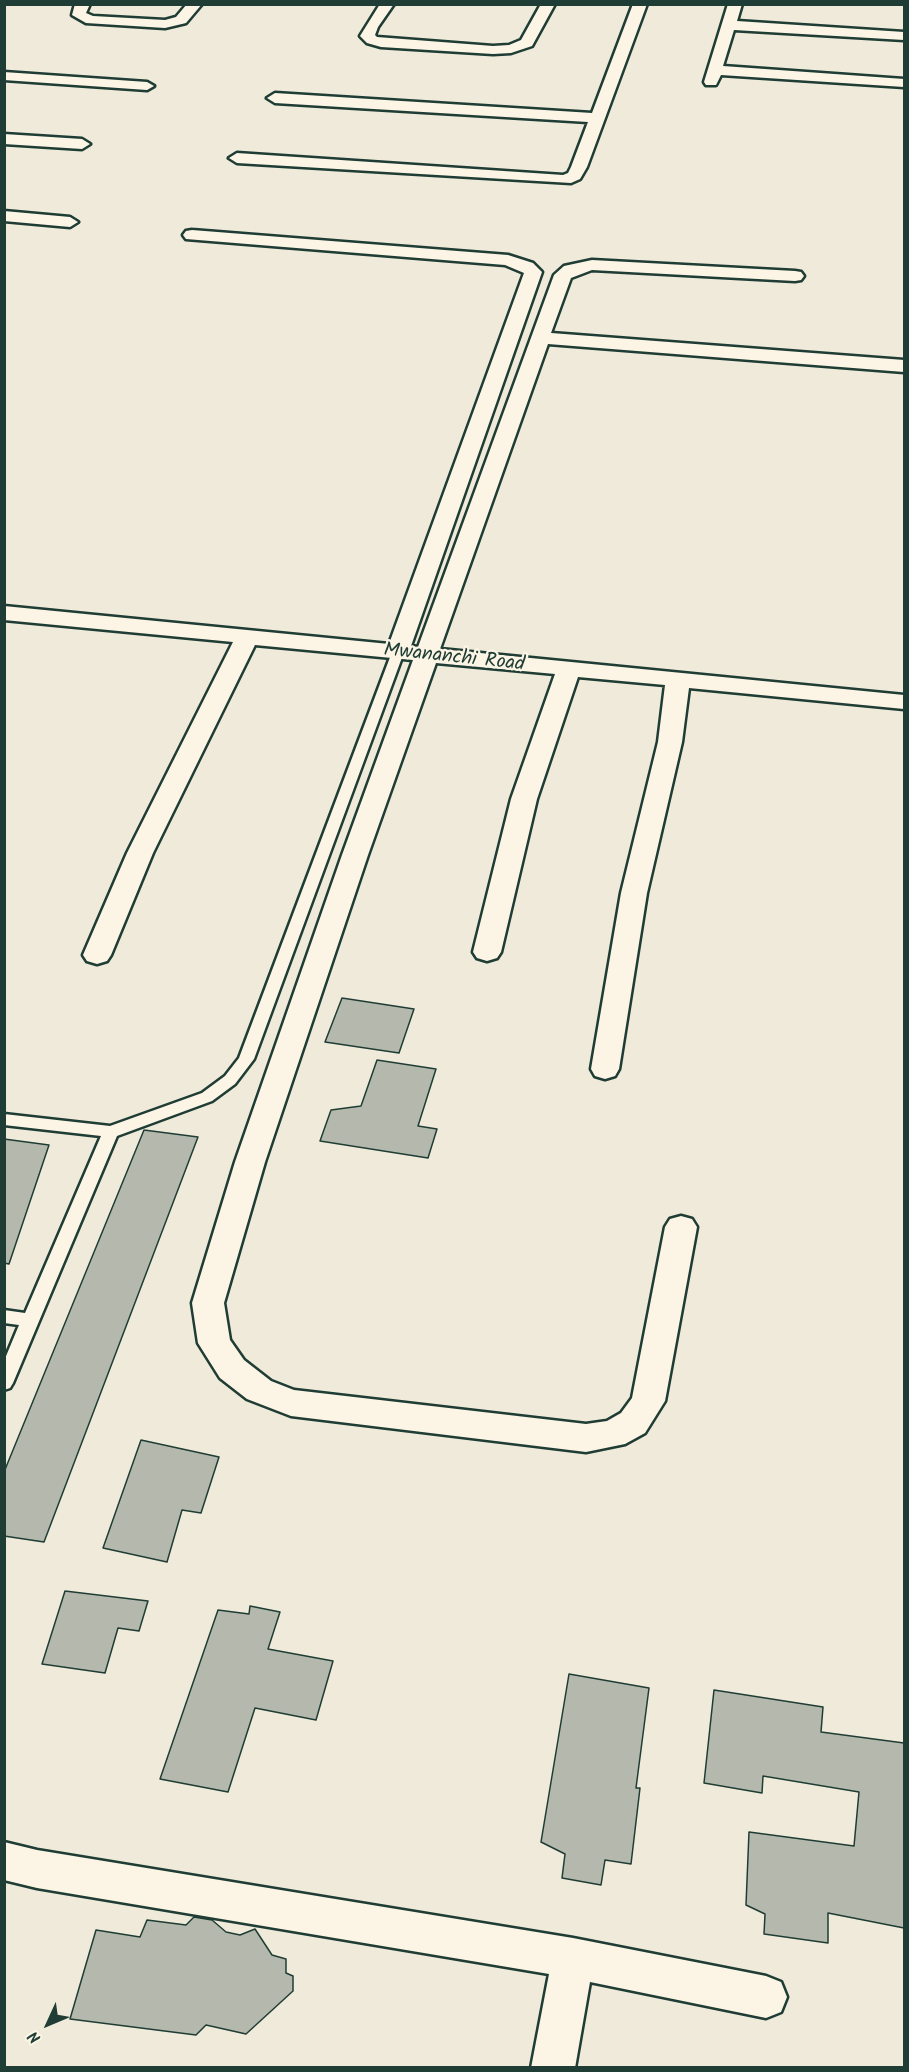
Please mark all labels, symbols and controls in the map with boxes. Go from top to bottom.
street label: Mwananchi Road [382,640,526,678]
north arrow [18,1994,78,2054]
text: N [22,2025,47,2049]

